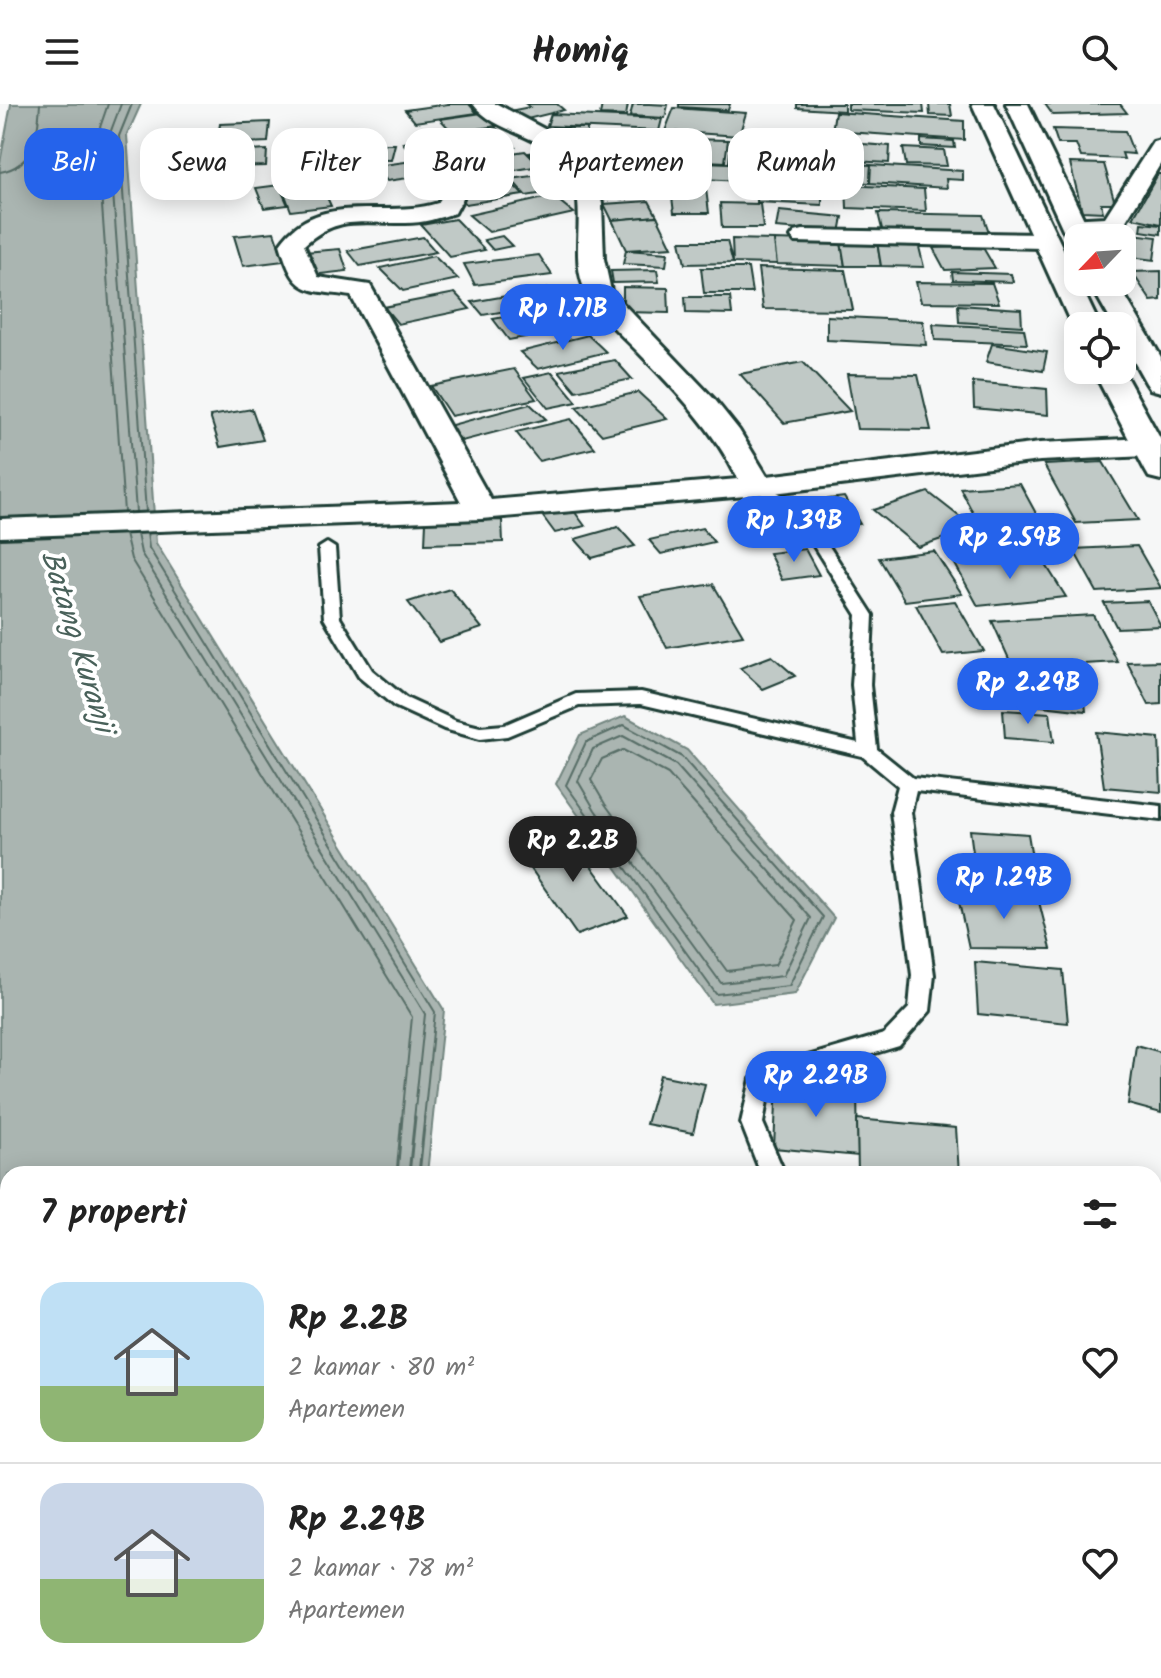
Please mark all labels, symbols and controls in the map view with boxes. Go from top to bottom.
text: Homiq [532,24,629,81]
icon: menu [40,30,84,74]
icon: search [1077,30,1121,74]
chip: Beli [24,128,124,200]
chip: Sewa [140,128,255,200]
chip: Filter [271,128,388,200]
chip: Baru [404,128,514,200]
chip: Apartemen [530,128,712,200]
chip: Rumah [728,128,864,200]
north arrow [1064,224,1136,296]
map controls [1064,224,1136,384]
pin: Rp 1.71B [480,284,646,352]
text: Rp 1.71B [518,289,608,331]
button: locate [1064,312,1136,384]
pin: Rp 1.39B [711,496,877,564]
text: Rp 1.39B [745,501,843,543]
pin: Rp 2.59B [927,513,1093,581]
text: Rp 2.59B [958,518,1062,560]
water label: Batang Kuranji [26,545,128,744]
pin: Rp 2.29B [945,658,1111,726]
text: Rp 2.29B [975,663,1081,705]
pin: Rp 2.2B [499,816,647,884]
text: Rp 2.2B [527,821,619,863]
pin: Rp 1.29B [921,853,1087,921]
text: Rp 1.29B [955,858,1053,900]
pin: Rp 2.29B [733,1051,899,1119]
text: Rp 2.29B [763,1056,869,1098]
text: 7 properti [40,1187,187,1241]
icon: filters [1078,1192,1122,1236]
text: Rp 2.2B [288,1293,409,1347]
icon: home [104,1314,200,1410]
icon: heart [1078,1340,1122,1384]
text: 2 kamar · 80 m² [288,1347,474,1389]
text: Apartemen [288,1389,405,1431]
text: Rp 2.29B [288,1494,426,1548]
icon: home [104,1515,200,1611]
icon: heart [1078,1541,1122,1585]
text: 2 kamar · 78 m² [288,1548,473,1590]
text: Apartemen [288,1590,405,1632]

